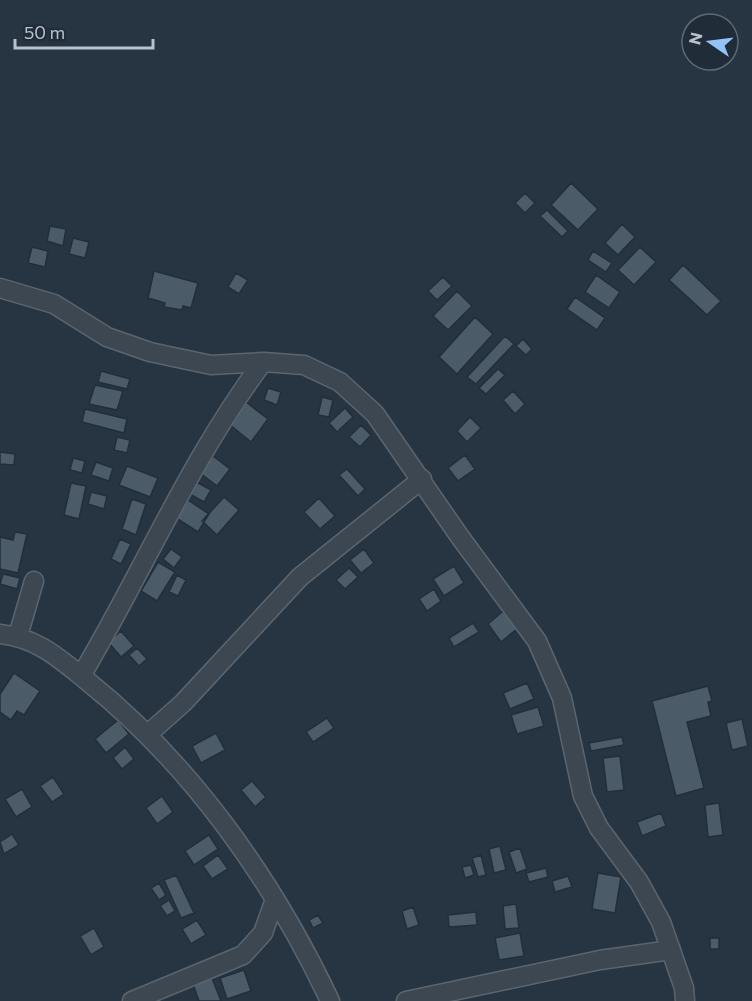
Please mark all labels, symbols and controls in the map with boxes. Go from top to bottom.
scale bar [15,12,153,50]
north arrow [680,12,740,72]
text: 50 m [24,21,65,43]
text: N [684,30,706,46]

